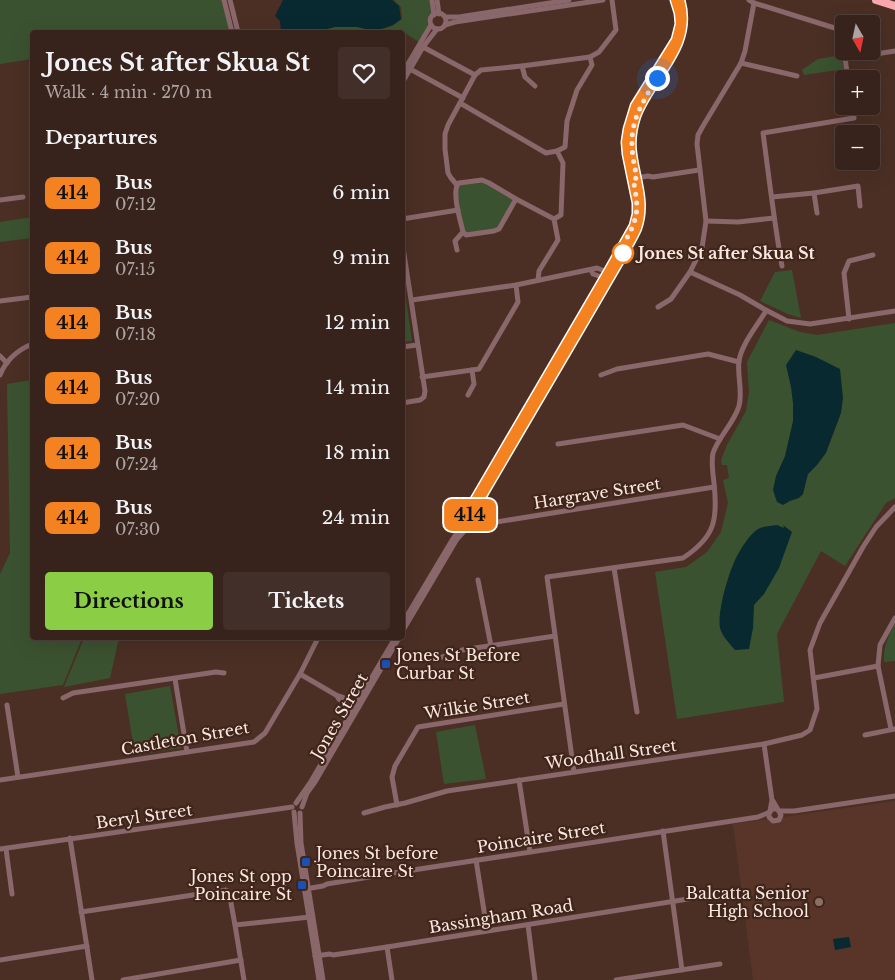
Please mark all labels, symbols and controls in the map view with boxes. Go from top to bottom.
north arrow [835,15,880,60]
map controls [835,15,880,170]
button: heart [338,47,390,99]
text: Jones St after Skua St [45,48,310,77]
your location [645,66,670,91]
button: + [835,70,880,115]
text: Walk · 4 min · 270 m [45,82,212,102]
button: − [835,125,880,170]
text: Departures [45,126,157,149]
text: Bus [115,171,152,194]
text: 6 min [332,181,390,204]
text: 414 [57,182,88,204]
text: 07:12 [115,194,156,214]
text: Bus [115,236,152,259]
marker: Jones St after Skua St [612,242,634,264]
place label: Jones St after Skua St [635,243,816,263]
text: 9 min [332,246,390,269]
text: 414 [57,247,88,269]
text: 07:15 [115,259,155,279]
text: Bus [115,301,152,324]
text: 12 min [324,311,390,334]
text: 414 [57,312,88,334]
text: 07:18 [115,324,156,344]
text: Bus [115,366,152,389]
text: 14 min [325,376,390,399]
text: 414 [57,377,88,399]
text: 07:20 [115,389,160,409]
text: Bus [115,431,152,454]
text: 18 min [325,441,390,464]
text: 414 [57,442,88,464]
text: 07:24 [115,454,158,474]
street label: Hargrave Street [532,473,662,513]
text: Bus [115,496,152,519]
line badge: 414 [441,499,499,531]
text: 414 [454,504,486,526]
text: 24 min [322,506,390,529]
text: 414 [57,507,88,529]
text: 07:30 [115,519,160,539]
button: Directions [45,572,213,630]
button: Tickets [223,572,390,630]
place label: Jones St Before Curbar St [394,645,520,683]
marker: Jones St Before Curbar St [380,658,392,670]
street label: Jones Street [305,669,372,765]
street label: Wilkie Street [422,687,531,723]
street label: Castleton Street [119,717,251,759]
street label: Woodhall Street [543,735,678,773]
street label: Beryl Street [95,799,193,833]
street label: Poincaire Street [475,817,607,857]
place label: Jones St before Poincaire St [314,843,438,881]
marker: Jones St before Poincaire St [300,856,312,868]
place label: Jones St opp Poincaire St [189,866,292,904]
marker: Jones St opp Poincaire St [296,879,308,891]
place label: Balcatta Senior High School [686,883,809,921]
street label: Bassingham Road [427,895,575,937]
marker: Balcatta Senior High School [813,896,825,908]

